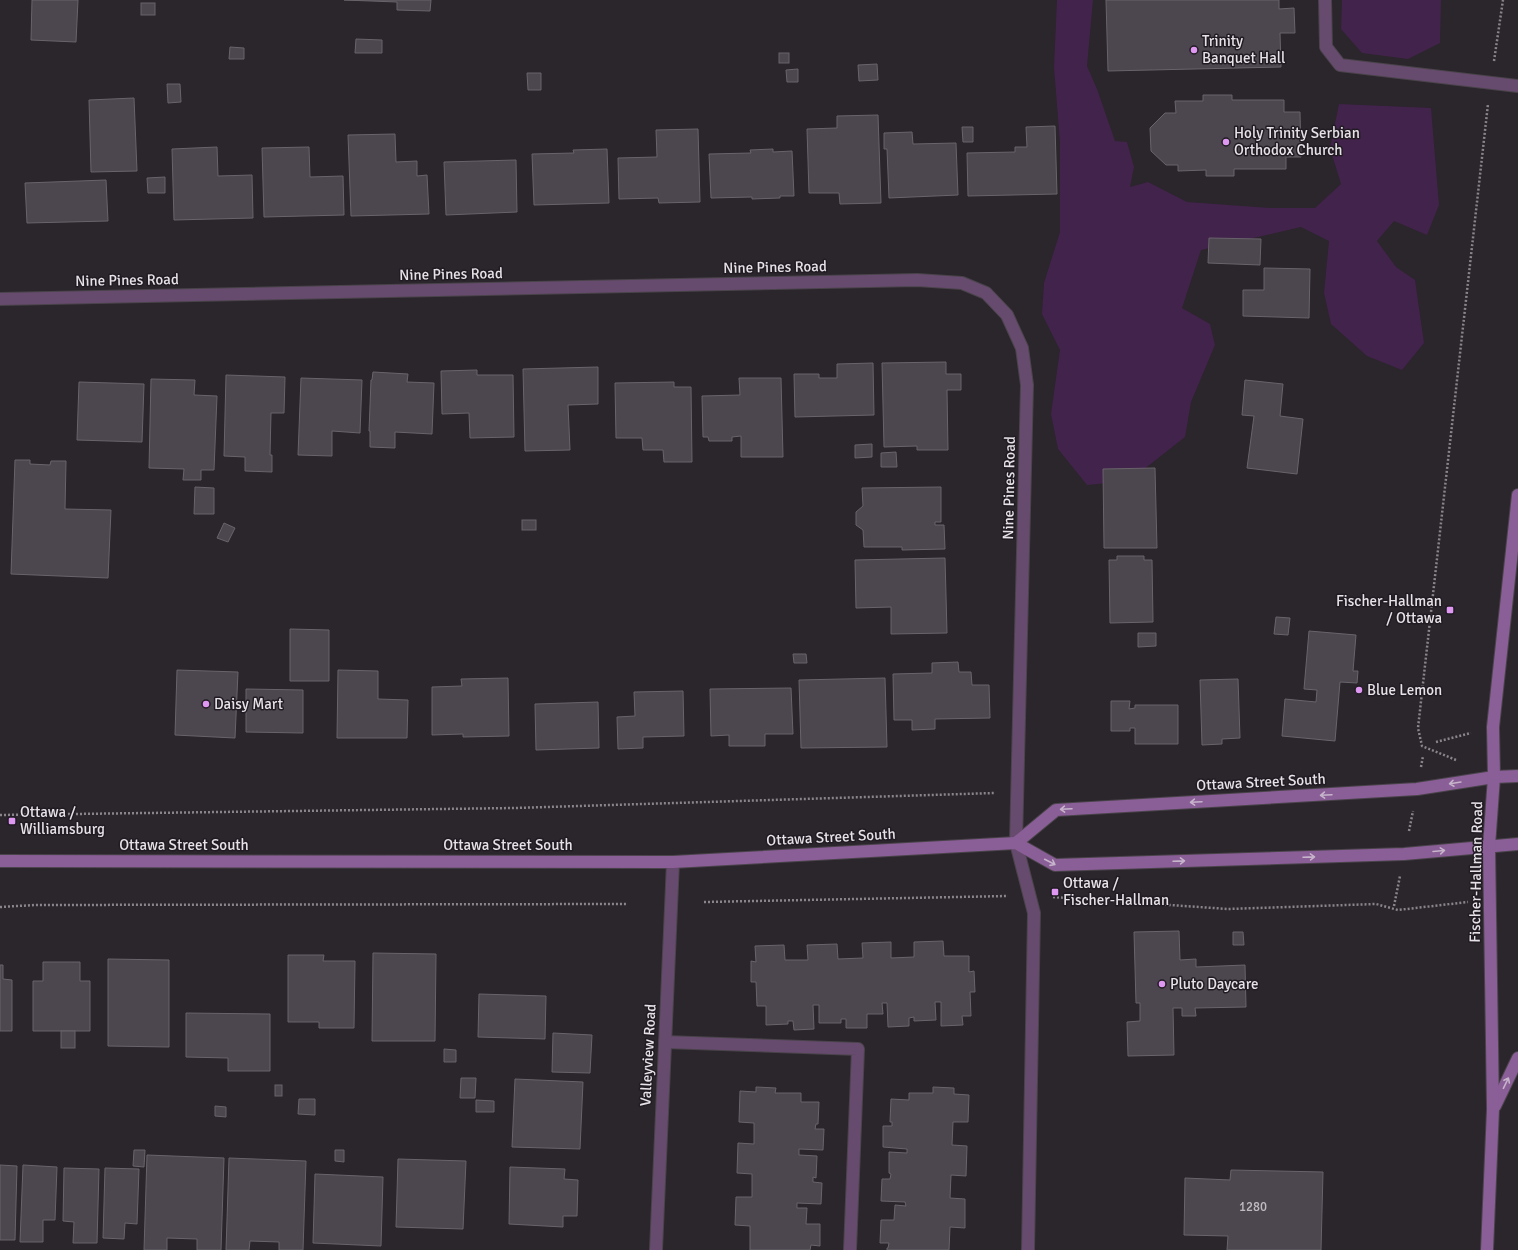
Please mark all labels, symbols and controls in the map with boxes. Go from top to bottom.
place label: Trinity Banquet Hall [1202,32,1285,67]
marker: Trinity Banquet Hall [1189,45,1199,55]
place label: Holy Trinity Serbian Orthodox Church [1234,124,1360,159]
marker: Holy Trinity Serbian Orthodox Church [1221,137,1231,147]
street label: Nine Pines Road [723,257,827,277]
street label: Nine Pines Road [399,264,503,284]
street label: Nine Pines Road [75,270,179,290]
street label: Nine Pines Road [999,436,1019,540]
place label: Fischer-Hallman / Ottawa [1336,592,1442,627]
marker: Fischer-Hallman / Ottawa [1445,605,1455,615]
place label: Blue Lemon [1367,681,1442,699]
marker: Blue Lemon [1354,685,1364,695]
place label: Daisy Mart [214,695,283,713]
marker: Daisy Mart [201,699,211,709]
street label: Ottawa Street South [1196,770,1326,794]
one-way arrow [1449,779,1462,787]
one-way arrow [1320,791,1333,798]
one-way arrow [1190,798,1203,806]
street label: Fischer-Hallman Road [1466,801,1486,943]
place label: Ottawa / Williamsburg [20,803,105,838]
one-way arrow [1060,806,1073,813]
marker: Ottawa / Williamsburg [7,816,17,826]
street label: Ottawa Street South [766,825,896,849]
street label: Ottawa Street South [119,836,249,854]
street label: Ottawa Street South [443,836,573,854]
one-way arrow [1432,847,1445,855]
one-way arrow [1302,854,1315,861]
one-way arrow [1172,858,1185,865]
one-way arrow [1044,859,1056,866]
place label: Ottawa / Fischer-Hallman [1063,874,1169,909]
marker: Ottawa / Fischer-Hallman [1050,887,1060,897]
place label: Pluto Daycare [1170,975,1258,993]
marker: Pluto Daycare [1157,979,1167,989]
street label: Valleyview Road [636,1003,660,1107]
one-way arrow [1503,1078,1510,1090]
house number: 1280 [1239,1199,1267,1215]

